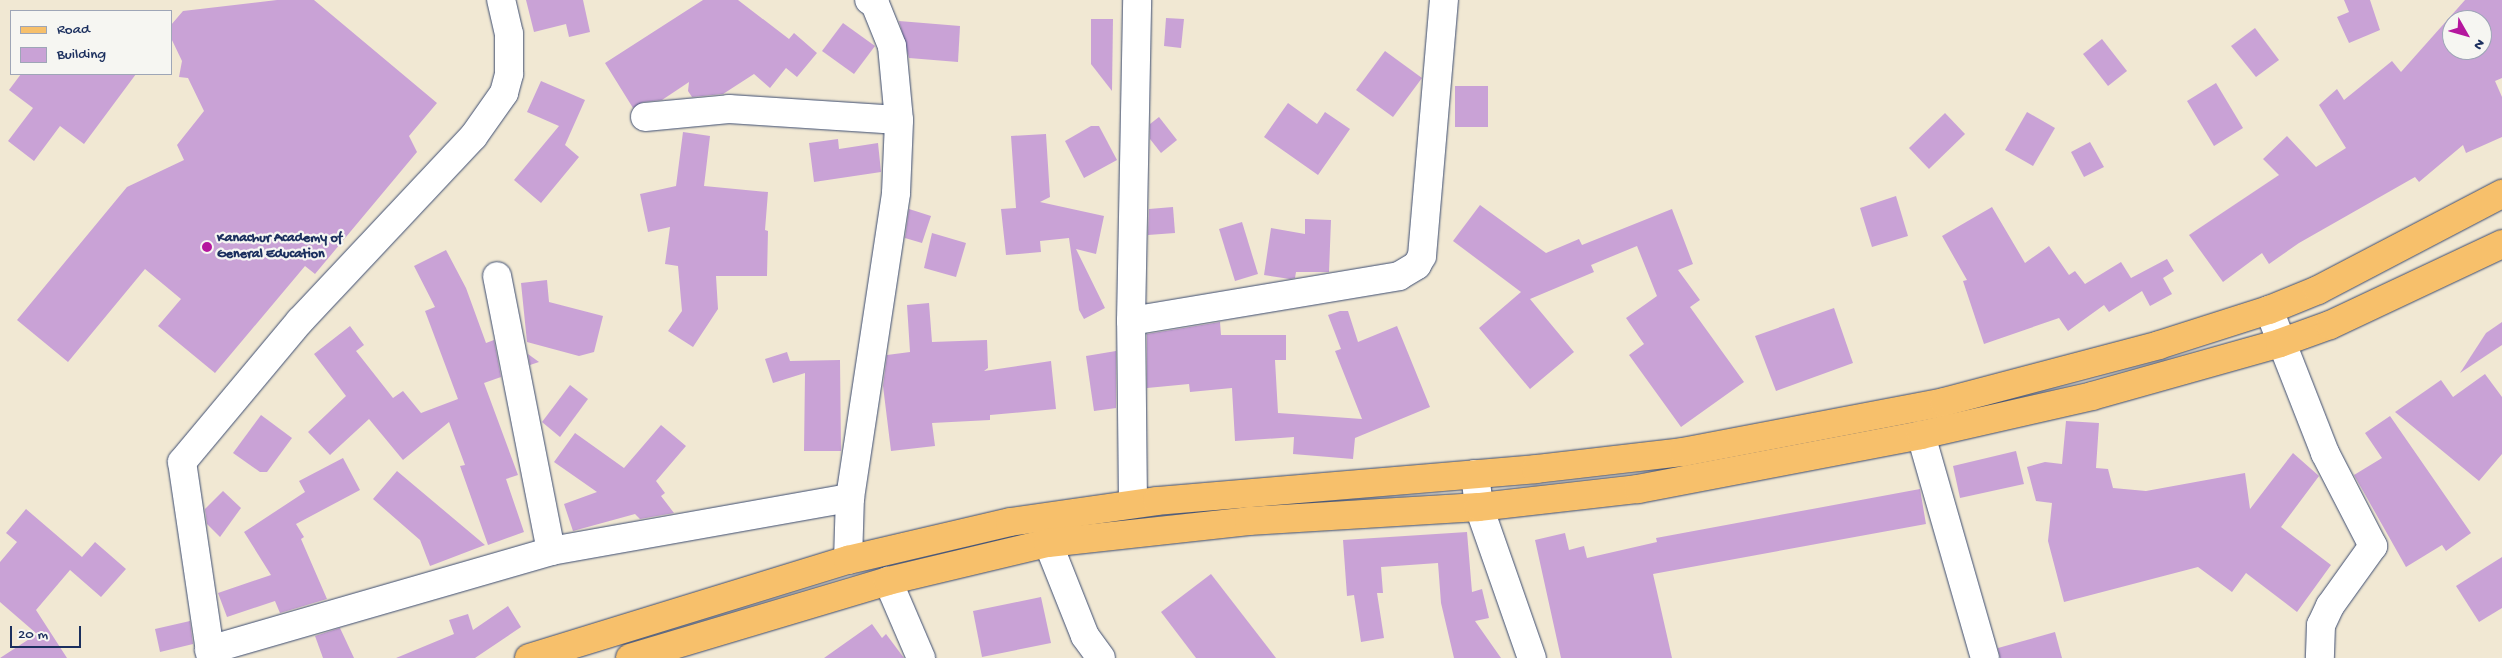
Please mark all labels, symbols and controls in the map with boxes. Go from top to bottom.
legend [10,10,172,75]
north arrow [2442,10,2492,60]
text: Road [57,21,90,39]
text: N [2469,35,2488,53]
text: Building [57,46,106,64]
place label: Kanachur Academy of General Education [217,231,342,264]
marker: Kanachur Academy of General Education [201,241,213,253]
scale bar [12,616,84,648]
text: 20 m [18,626,48,644]

